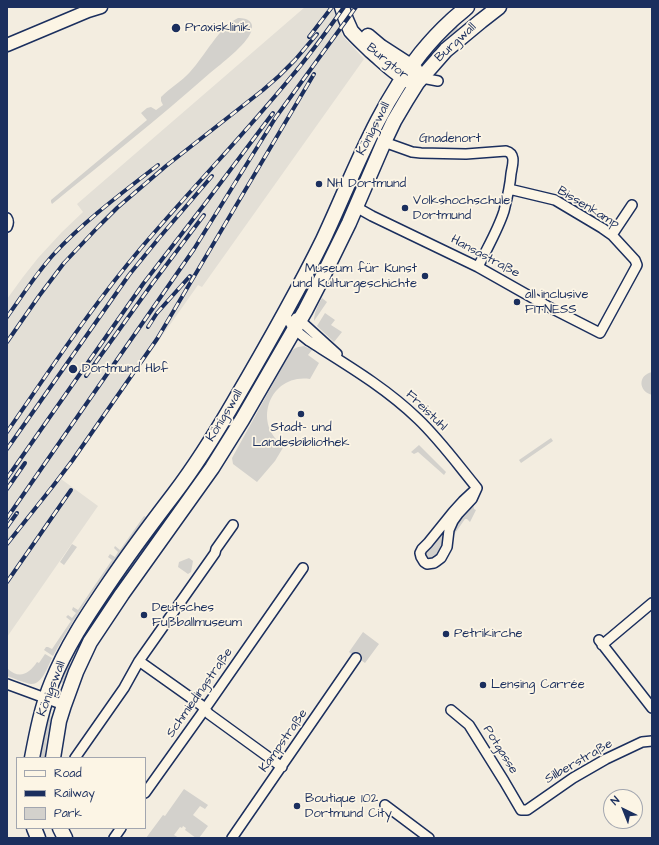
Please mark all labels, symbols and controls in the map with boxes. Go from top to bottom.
place label: Praxisklinik [185,20,250,36]
street label: Burgwall [432,20,480,66]
marker: Praxisklinik [170,22,182,34]
street label: Burgtor [363,40,411,84]
street label: Königswall [354,100,394,158]
street label: Gnadenort [419,131,481,147]
place label: NH Dortmund [327,176,406,192]
marker: NH Dortmund [314,179,324,189]
street label: Bissenkamp [554,183,622,233]
place label: Volkshochschule Dortmund [413,193,510,224]
marker: Volkshochschule Dortmund [400,203,410,213]
street label: Hansastraße [448,232,522,282]
place label: Museum für Kunst und Kulturgeschichte [293,261,417,292]
marker: Museum für Kunst und Kulturgeschichte [420,271,430,281]
place label: all inclusive FITNESS [525,287,589,318]
marker: all inclusive FITNESS [512,297,522,307]
place label: Dortmund Hbf [82,361,168,377]
marker: Dortmund Hbf [67,363,79,375]
street label: Königswall [203,387,247,445]
street label: Freistuhl [402,387,450,435]
marker: Stadt- und Landesbibliothek [296,409,306,419]
place label: Stadt- und Landesbibliothek [253,420,349,451]
place label: Deutsches Fußballmuseum [152,600,242,631]
marker: Deutsches Fußballmuseum [139,610,149,620]
place label: Petrikirche [454,626,523,642]
marker: Petrikirche [441,629,451,639]
street label: Schmiedingstraße [163,645,237,741]
street label: Königswall [34,659,70,719]
place label: Lensing Carrée [491,677,585,693]
marker: Lensing Carrée [478,680,488,690]
street label: Kampstraße [256,706,312,776]
street label: Potgasse [479,723,521,777]
street label: Silberstraße [542,736,616,788]
legend [16,757,146,829]
text: Road [54,765,82,782]
text: Railway [54,785,95,802]
north arrow [603,789,643,829]
place label: Boutique 102 Dortmund City [305,791,392,822]
text: N [608,793,623,808]
marker: Boutique 102 Dortmund City [292,801,302,811]
text: Park [54,805,82,822]

